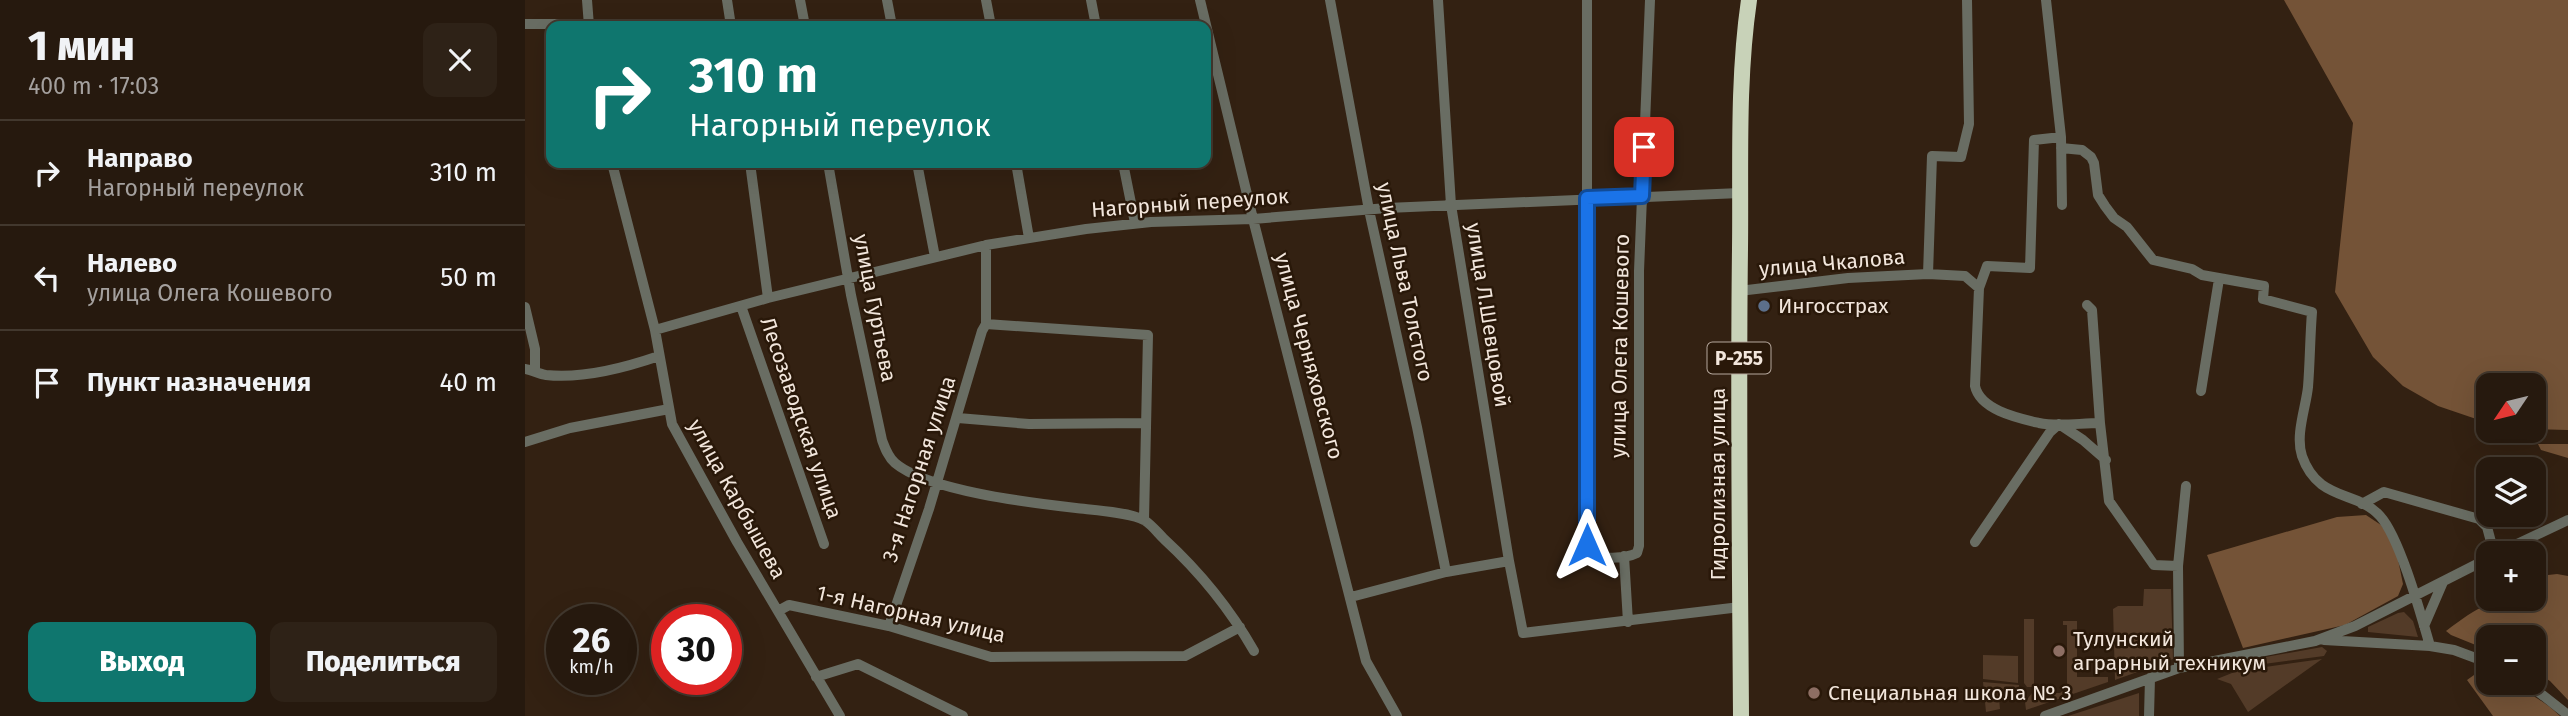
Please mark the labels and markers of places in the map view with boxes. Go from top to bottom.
pin [1614,117,1674,177]
place label: Ингосстрах [1778,293,1889,319]
marker: Ингосстрах [1756,298,1772,314]
place label: Тулунский аграрный техникум [2073,626,2266,676]
marker: Тулунский аграрный техникум [2051,643,2067,659]
place label: Специальная школа № 3 [1828,680,2072,706]
marker: Специальная школа № 3 [1806,685,1822,701]

